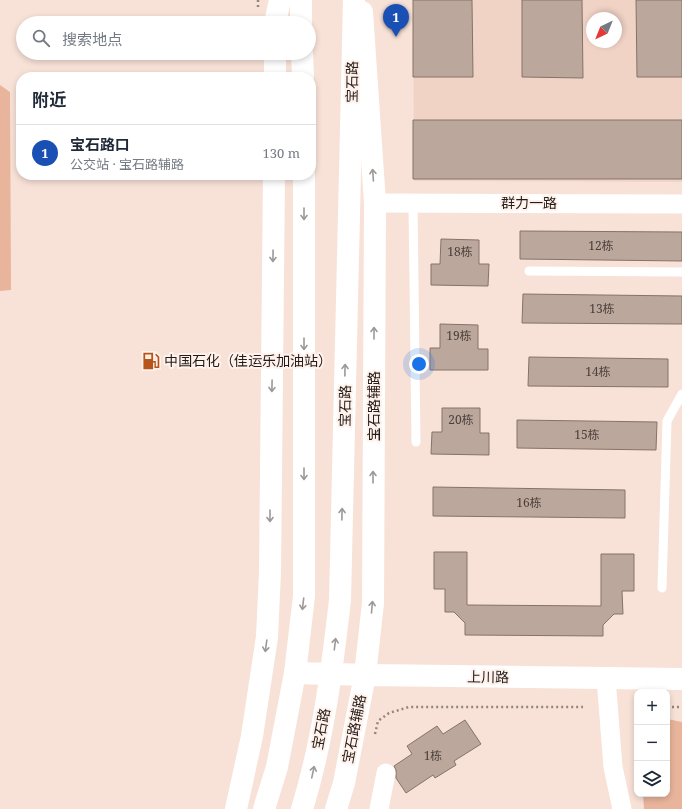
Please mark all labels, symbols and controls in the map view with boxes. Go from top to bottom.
pin: 1 [383,4,409,37]
north arrow [586,12,622,48]
search box [16,16,316,60]
icon: search [30,27,52,49]
text: 搜索地点 [62,29,122,49]
street label: 宝石路 [342,61,361,103]
text: 附近 [32,88,66,111]
text: 宝石路口 [70,134,130,154]
text: 1 [41,144,49,162]
text: 130 m [263,144,300,162]
text: 公交站 · 宝石路辅路 [70,155,184,173]
one-way arrow [370,169,377,182]
street label: 群力一路 [501,193,557,212]
one-way arrow [300,207,308,220]
house number: 12栋 [588,237,614,254]
house number: 18栋 [447,243,473,260]
one-way arrow [269,249,277,262]
house number: 13栋 [589,300,615,317]
one-way arrow [370,327,378,340]
house number: 19栋 [446,327,472,344]
one-way arrow [300,337,308,350]
fuel station icon: 中国石化（佳运乐加油站） [141,351,161,371]
place label: 中国石化（佳运乐加油站） [164,351,332,370]
your location [409,354,429,374]
house number: 14栋 [585,363,611,380]
one-way arrow [342,364,349,377]
street label: 宝石路辅路 [364,371,383,441]
one-way arrow [268,379,275,392]
street label: 宝石路 [335,385,354,427]
house number: 20栋 [448,411,474,428]
house number: 15栋 [574,426,600,443]
one-way arrow [300,467,308,480]
one-way arrow [369,471,377,484]
house number: 16栋 [516,494,542,511]
one-way arrow [338,508,346,521]
one-way arrow [266,509,274,522]
one-way arrow [299,597,307,610]
one-way arrow [368,601,376,614]
one-way arrow [331,637,339,650]
one-way arrow [262,639,270,652]
street label: 上川路 [467,667,509,686]
map controls [634,689,670,797]
button: + [634,689,670,725]
street label: 宝石路辅路 [338,693,370,765]
street label: 宝石路 [307,706,334,751]
button: − [634,725,670,761]
house number: 1栋 [424,747,442,764]
button: layers [634,761,670,797]
one-way arrow [309,765,317,778]

